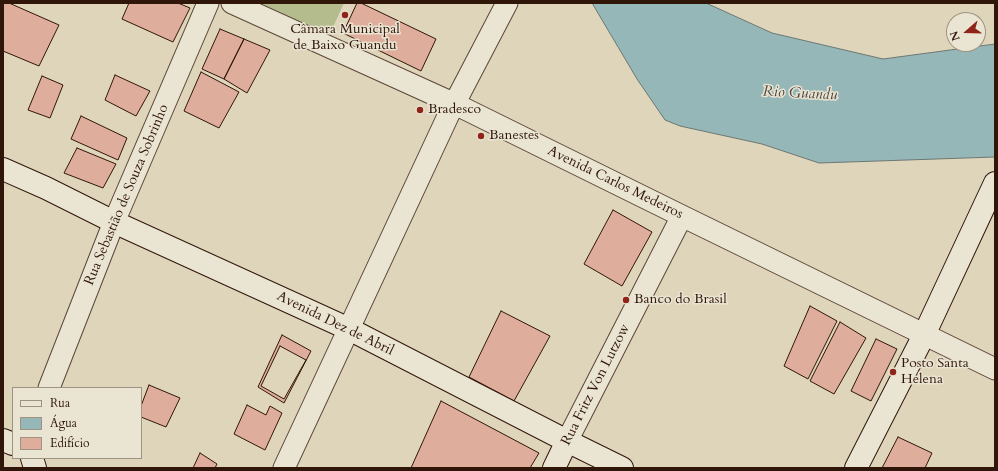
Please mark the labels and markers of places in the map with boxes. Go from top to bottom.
marker: Câmara Municipal de Baixo Guandu [340,10,350,20]
place label: Câmara Municipal de Baixo Guandu [290,22,400,54]
place label: Bradesco [428,102,481,118]
marker: Bradesco [415,105,425,115]
place label: Banestes [489,128,539,144]
marker: Banestes [476,131,486,141]
place label: Banco do Brasil [634,292,727,308]
marker: Banco do Brasil [621,295,631,305]
place label: Posto Santa Helena [901,356,969,388]
marker: Posto Santa Helena [888,367,898,377]

